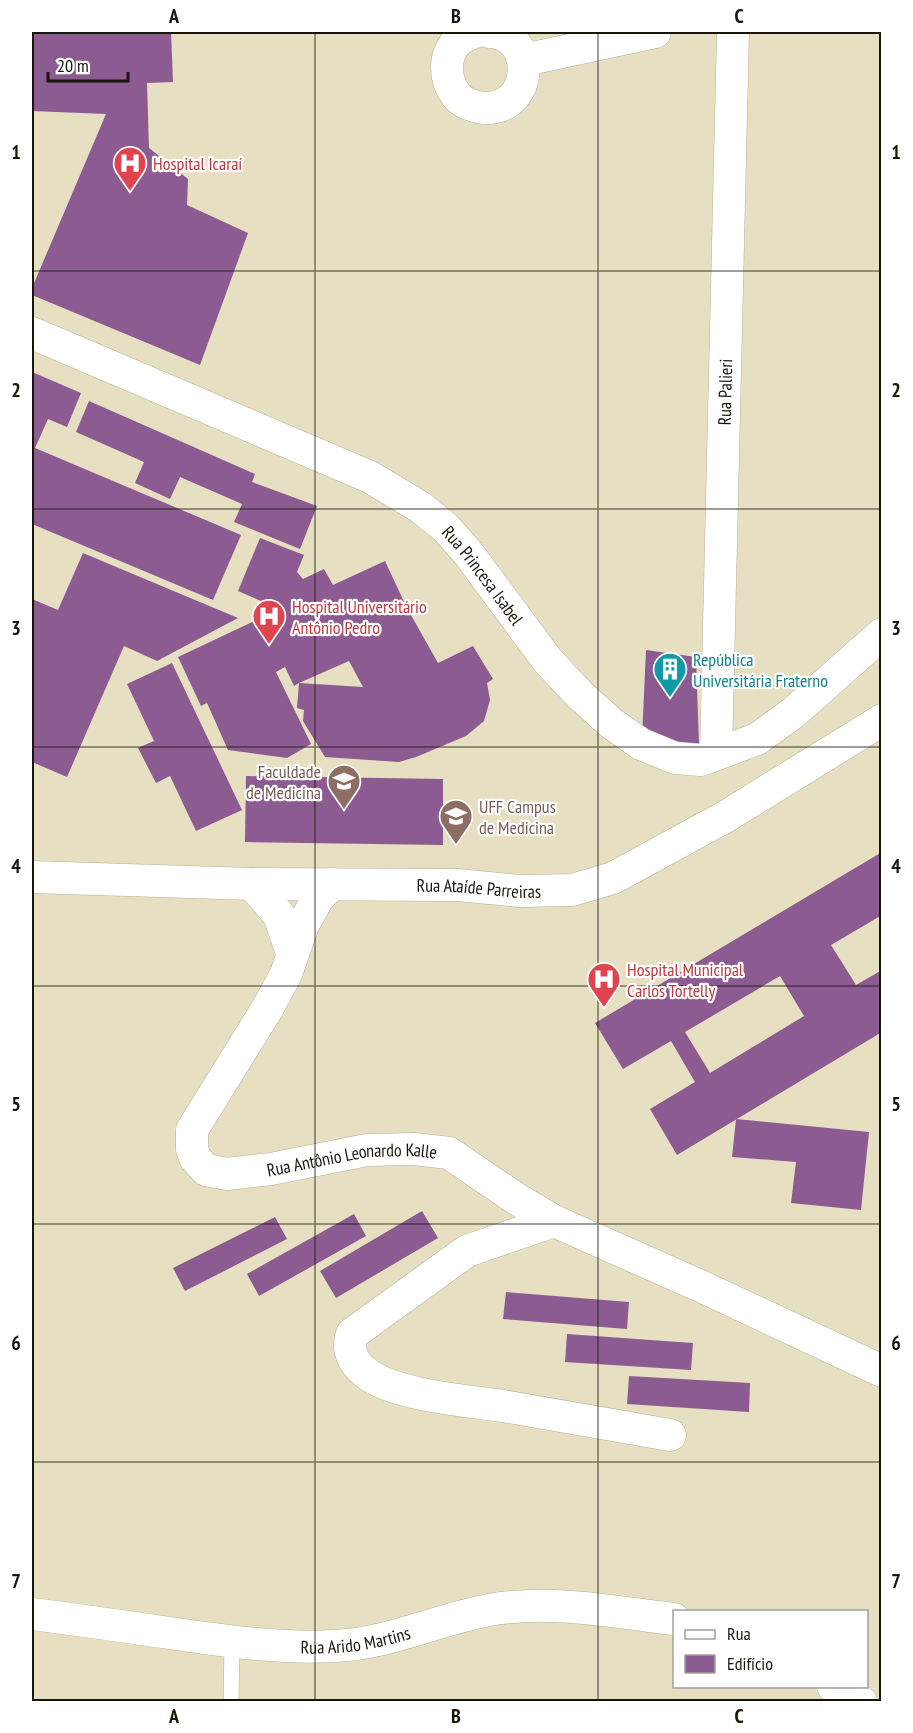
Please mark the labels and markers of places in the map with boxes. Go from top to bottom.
hospital icon: Hospital Icaraí [112,145,148,192]
place label: Hospital Icaraí [153,152,242,175]
place label: Hospital Universitário Antônio Pedro [292,595,427,639]
hospital icon: Hospital Universitário Antônio Pedro [251,598,287,645]
place label: República Universitária Fraterno [693,648,828,692]
building icon: República Universitária Fraterno [652,651,688,698]
place label: Faculdade de Medicina [246,760,321,804]
school or university icon: Faculdade de Medicina [326,763,362,810]
place label: UFF Campus de Medicina [479,795,556,839]
school or university icon: UFF Campus de Medicina [438,798,474,845]
place label: Hospital Municipal Carlos Tortelly [627,958,744,1002]
hospital icon: Hospital Municipal Carlos Tortelly [586,961,622,1008]

